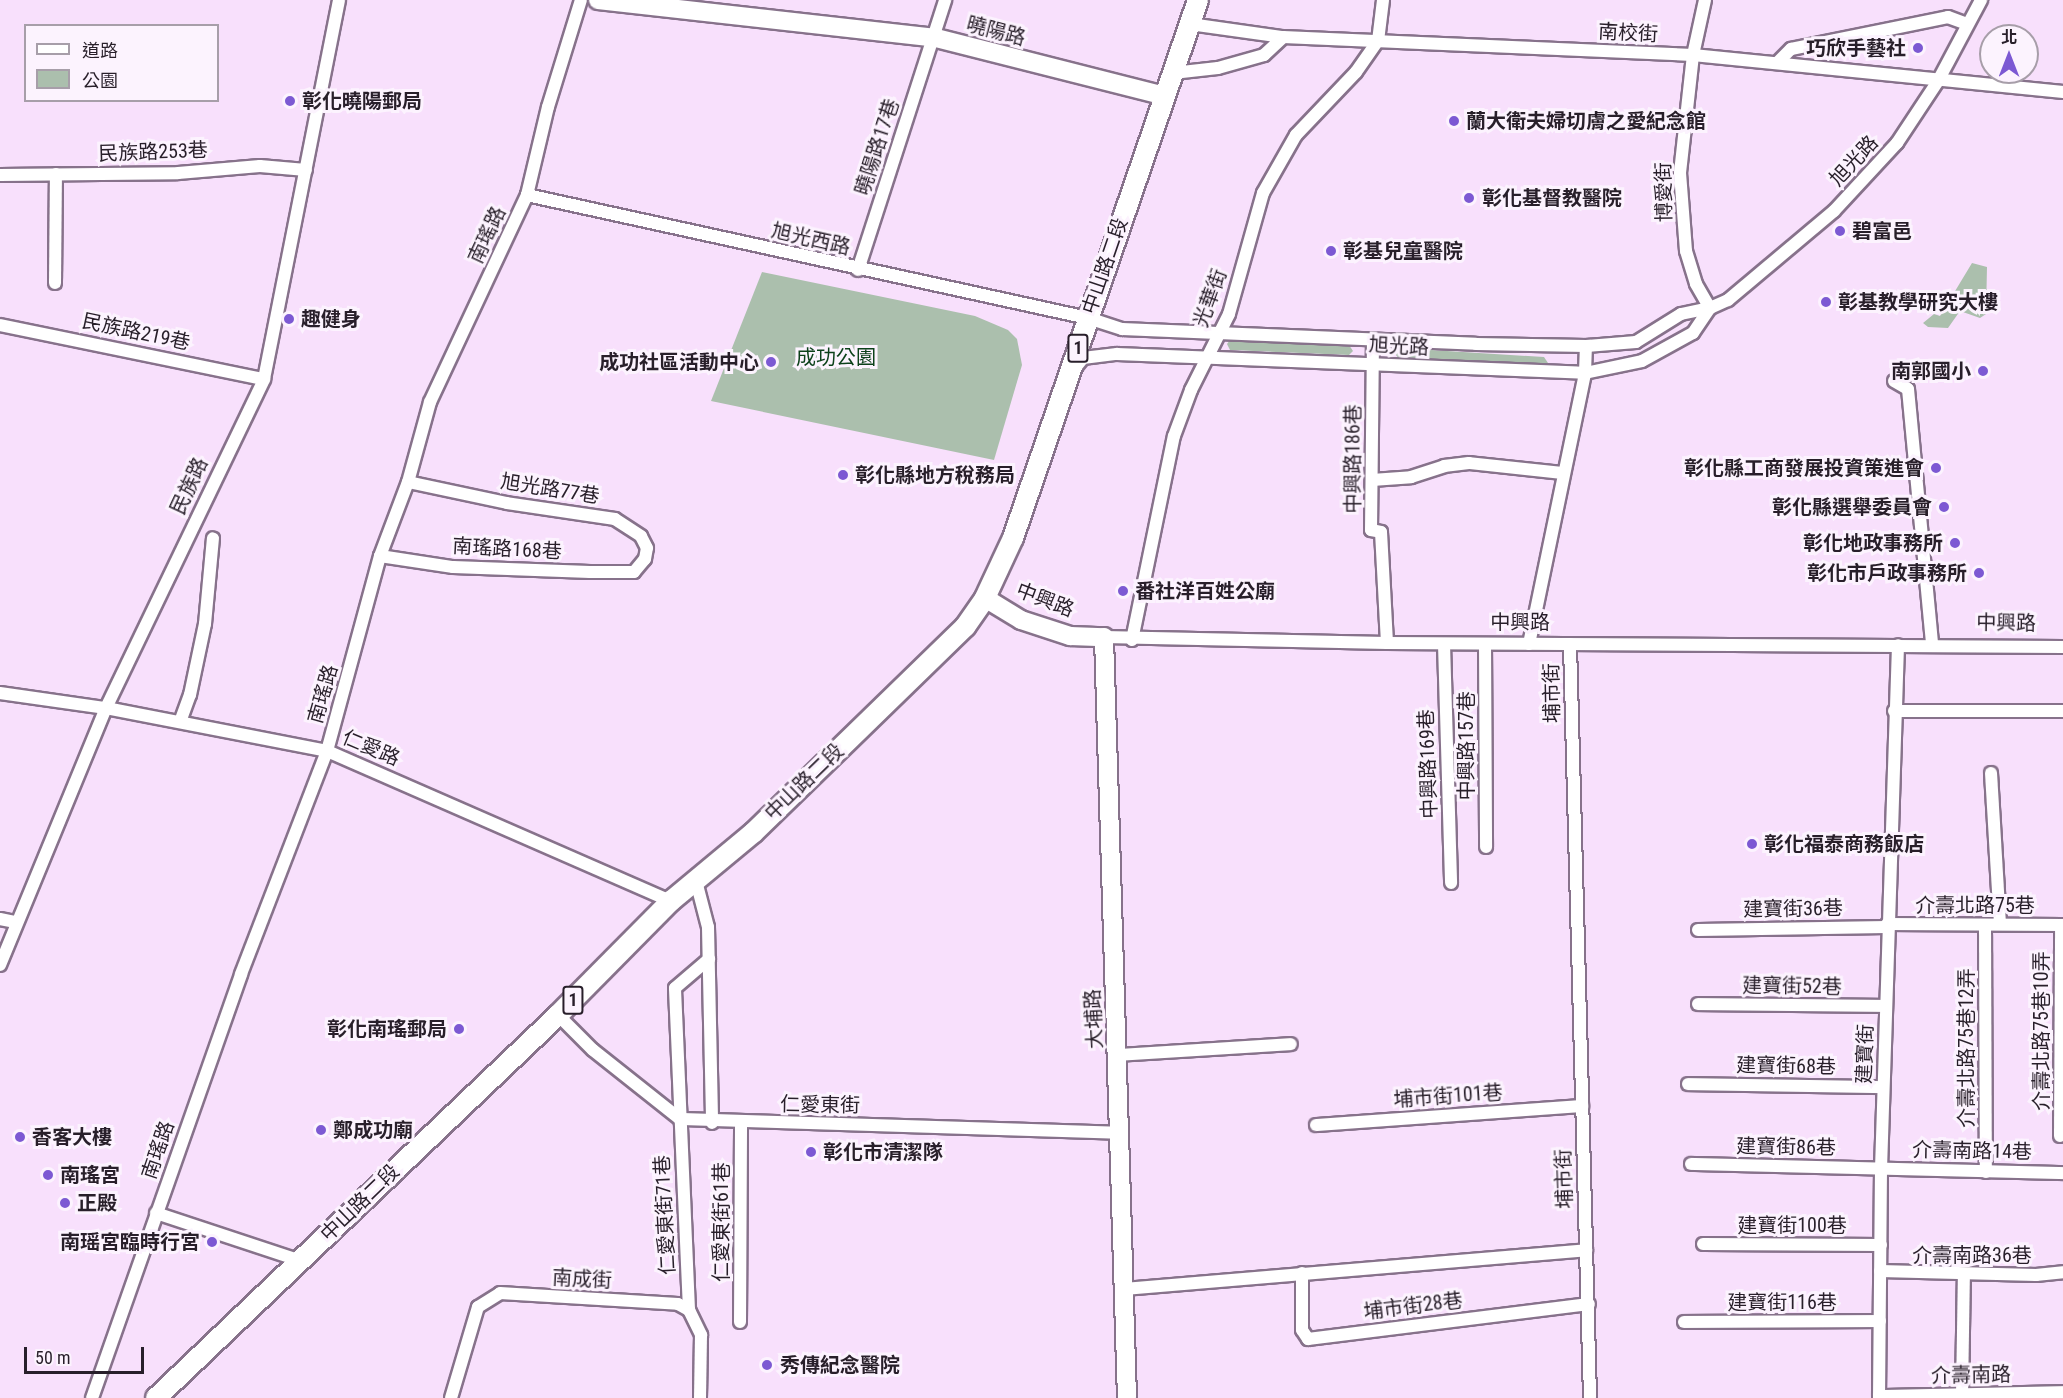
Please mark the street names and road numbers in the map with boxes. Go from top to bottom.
street label: 曉陽路 [964,12,1028,50]
street label: 南校街 [1597,19,1659,47]
street label: 曉陽路17巷 [850,96,904,198]
street label: 旭光路 [1825,131,1883,191]
street label: 民族路253巷 [98,138,208,166]
street label: 博愛街 [1651,162,1677,222]
street label: 南瑤路 [463,203,511,267]
street label: 中山路二段 [1077,215,1133,317]
street label: 旭光西路 [769,218,853,260]
street label: 光華街 [1188,266,1232,330]
street label: 民族路219巷 [80,309,192,355]
street label: 旭光路 [1368,332,1430,360]
road number: 1 [1066,333,1090,363]
street label: 中興路186巷 [1341,404,1365,514]
street label: 民族路 [165,454,213,518]
street label: 旭光路77巷 [499,469,601,509]
street label: 南瑤路168巷 [452,534,562,564]
street label: 中興路 [1013,578,1077,622]
street label: 中興路 [1490,610,1550,634]
street label: 中興路 [1976,610,2036,636]
street label: 南瑤路 [303,662,343,726]
street label: 埔市街 [1539,663,1565,723]
street label: 中興路157巷 [1454,691,1478,801]
street label: 中興路169巷 [1414,709,1442,819]
street label: 仁愛路 [339,725,403,771]
street label: 中山路二段 [760,739,848,825]
street label: 介壽北路75巷 [1915,893,2035,917]
street label: 建寶街36巷 [1743,896,1843,922]
street label: 介壽北路75巷10弄 [2029,951,2053,1111]
street label: 介壽北路75巷12弄 [1954,968,1978,1128]
street label: 建寶街52巷 [1742,973,1842,999]
road number: 1 [561,985,585,1015]
street label: 大埔路 [1080,988,1108,1050]
street label: 建寶街 [1852,1024,1878,1084]
street label: 建寶街68巷 [1736,1053,1836,1079]
street label: 埔市街101巷 [1392,1080,1504,1112]
street label: 仁愛東街 [780,1092,860,1118]
street label: 南瑤路 [137,1118,179,1182]
street label: 建寶街86巷 [1736,1134,1836,1160]
street label: 介壽南路14巷 [1912,1138,2032,1164]
street label: 埔市街 [1551,1149,1577,1209]
street label: 仁愛東街71巷 [650,1155,680,1275]
street label: 中山路二段 [316,1160,404,1246]
street label: 仁愛東街61巷 [709,1162,733,1282]
street label: 建寶街100巷 [1737,1213,1847,1237]
street label: 介壽南路36巷 [1912,1243,2032,1267]
street label: 南成街 [551,1265,613,1293]
street label: 埔市街28巷 [1362,1288,1464,1324]
street label: 建寶街116巷 [1727,1290,1837,1314]
street label: 介壽南路 [1931,1362,2011,1388]

